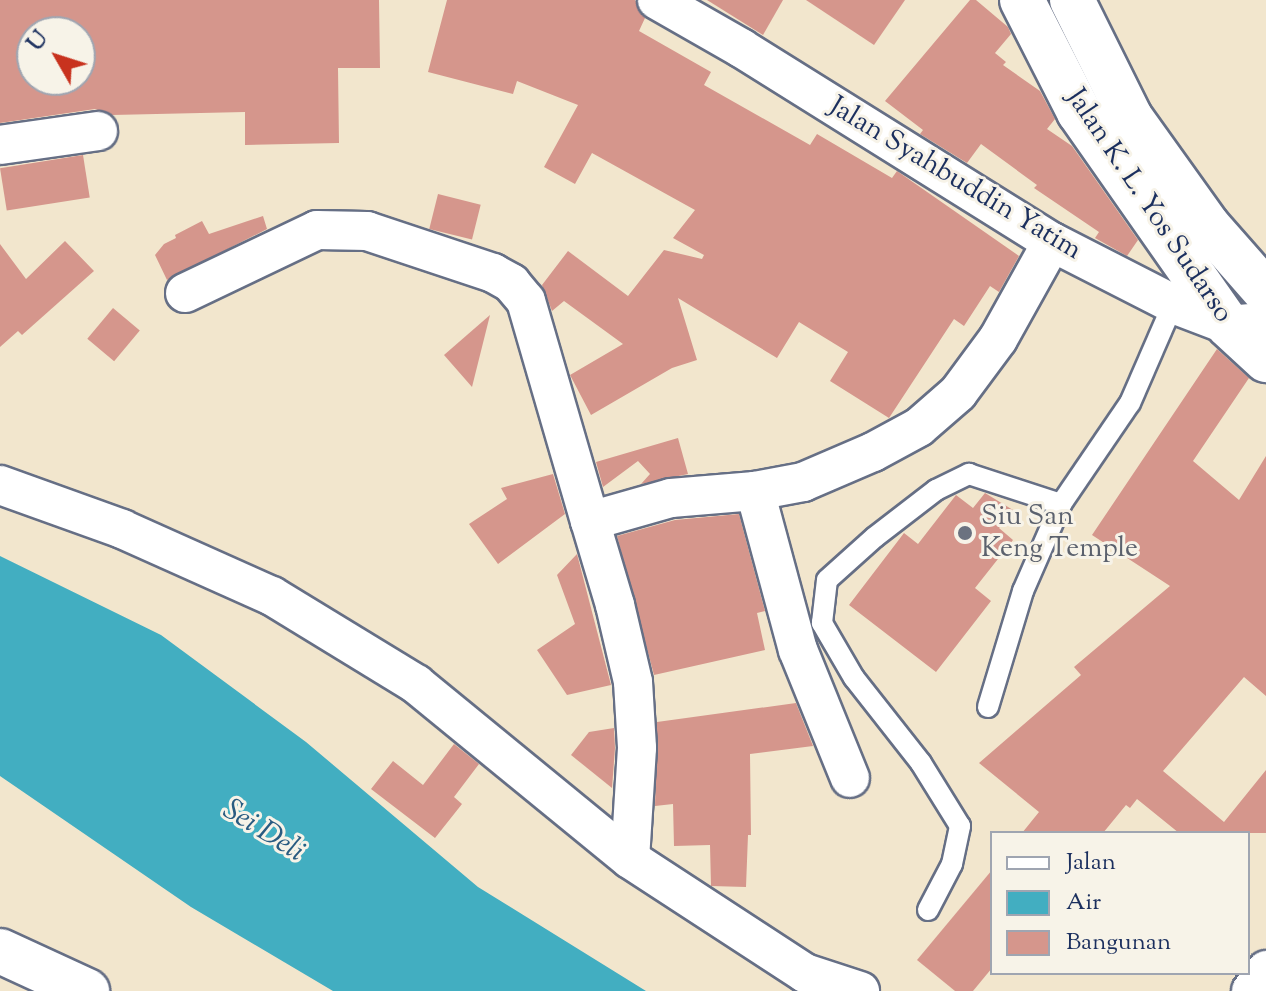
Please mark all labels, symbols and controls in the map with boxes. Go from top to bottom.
north arrow [16,16,96,96]
text: U [21,25,57,59]
street label: Jalan K. L. Yos Sudarso [1058,83,1240,329]
street label: Jalan Syahbuddin Yatim [823,90,1087,268]
place label: Siu San Keng Temple [981,500,1138,566]
marker: Siu San Keng Temple [956,524,974,542]
water label: Sei Deli [215,793,311,871]
legend [990,831,1250,975]
text: Jalan [1066,846,1116,880]
text: Air [1066,886,1101,920]
text: Bangunan [1066,926,1171,960]

